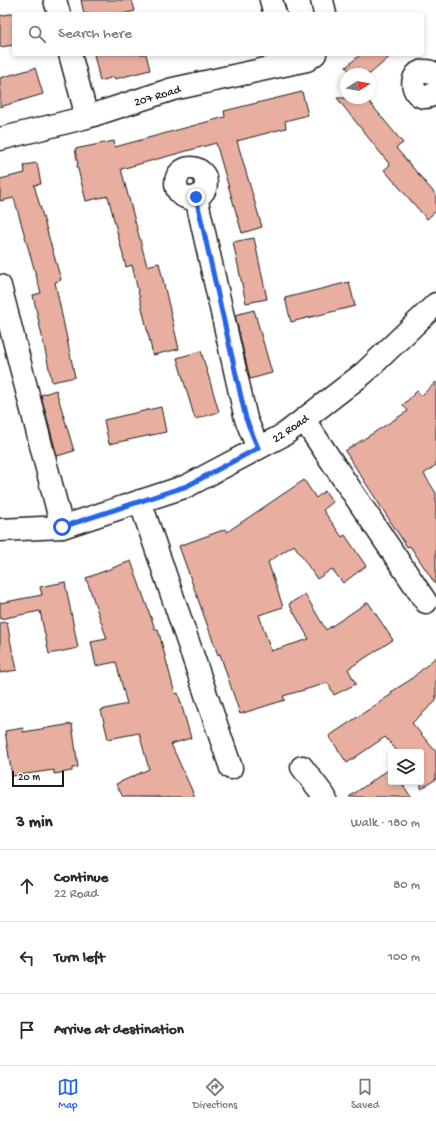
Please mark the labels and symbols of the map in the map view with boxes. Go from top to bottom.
north arrow [340,68,376,104]
street label: 207 Road [133,83,183,111]
route end [187,188,205,206]
street label: 22 Road [270,412,313,447]
route start [53,518,71,536]
scale bar [12,769,64,788]

